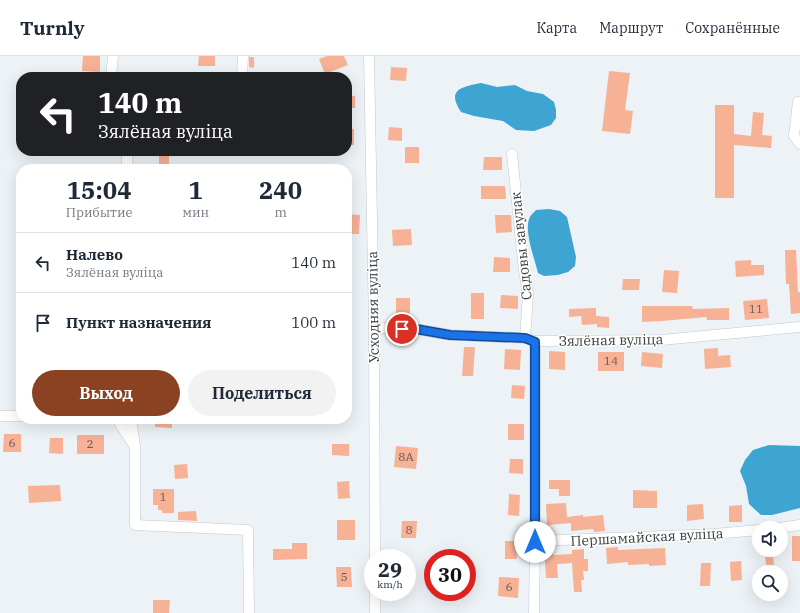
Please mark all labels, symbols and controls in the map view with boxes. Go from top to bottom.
text: Turnly [20,16,85,40]
text: Карта [536,19,577,37]
text: Маршрут [599,19,663,37]
text: Сохранённые [685,19,780,37]
text: 140 m [98,84,182,121]
icon: left [32,88,84,140]
text: Зялёная вуліца [98,120,233,143]
text: 15:04 [67,174,132,206]
text: 1 [189,174,203,206]
text: 240 [259,174,302,206]
street label: Садовы завулак [506,191,536,301]
text: Прибытие [66,204,132,221]
text: мин [182,204,209,221]
text: m [274,204,287,221]
text: Налево [66,245,123,264]
street label: Усходняя вуліца [363,251,383,363]
icon: left [32,252,54,274]
text: 140 m [291,253,336,272]
text: Зялёная вуліца [66,264,163,281]
house number: 11 [749,301,763,316]
icon: arrive [32,312,54,334]
pin [385,312,419,346]
text: Пункт назначения [66,313,212,332]
text: 100 m [291,313,336,332]
icon: arrive [391,318,413,340]
street label: Зялёная вуліца [558,330,664,350]
house number: 14 [604,353,618,368]
button: Выход [32,370,180,416]
button: Поделиться [188,370,336,416]
house number: 6 [8,435,16,450]
house number: 2 [86,436,94,451]
house number: 8А [398,449,414,464]
house number: 1 [159,489,167,504]
position arrow [514,521,556,563]
map controls [752,521,788,601]
button: sound [752,521,788,557]
house number: 8 [405,522,413,537]
street label: Першамайская вуліца [570,524,724,550]
speed limit sign: 30 [424,549,476,601]
text: 29 [378,556,402,583]
button: search [752,565,788,601]
house number: 5 [340,569,348,584]
text: km/h [377,578,403,591]
house number: 6 [505,579,513,594]

